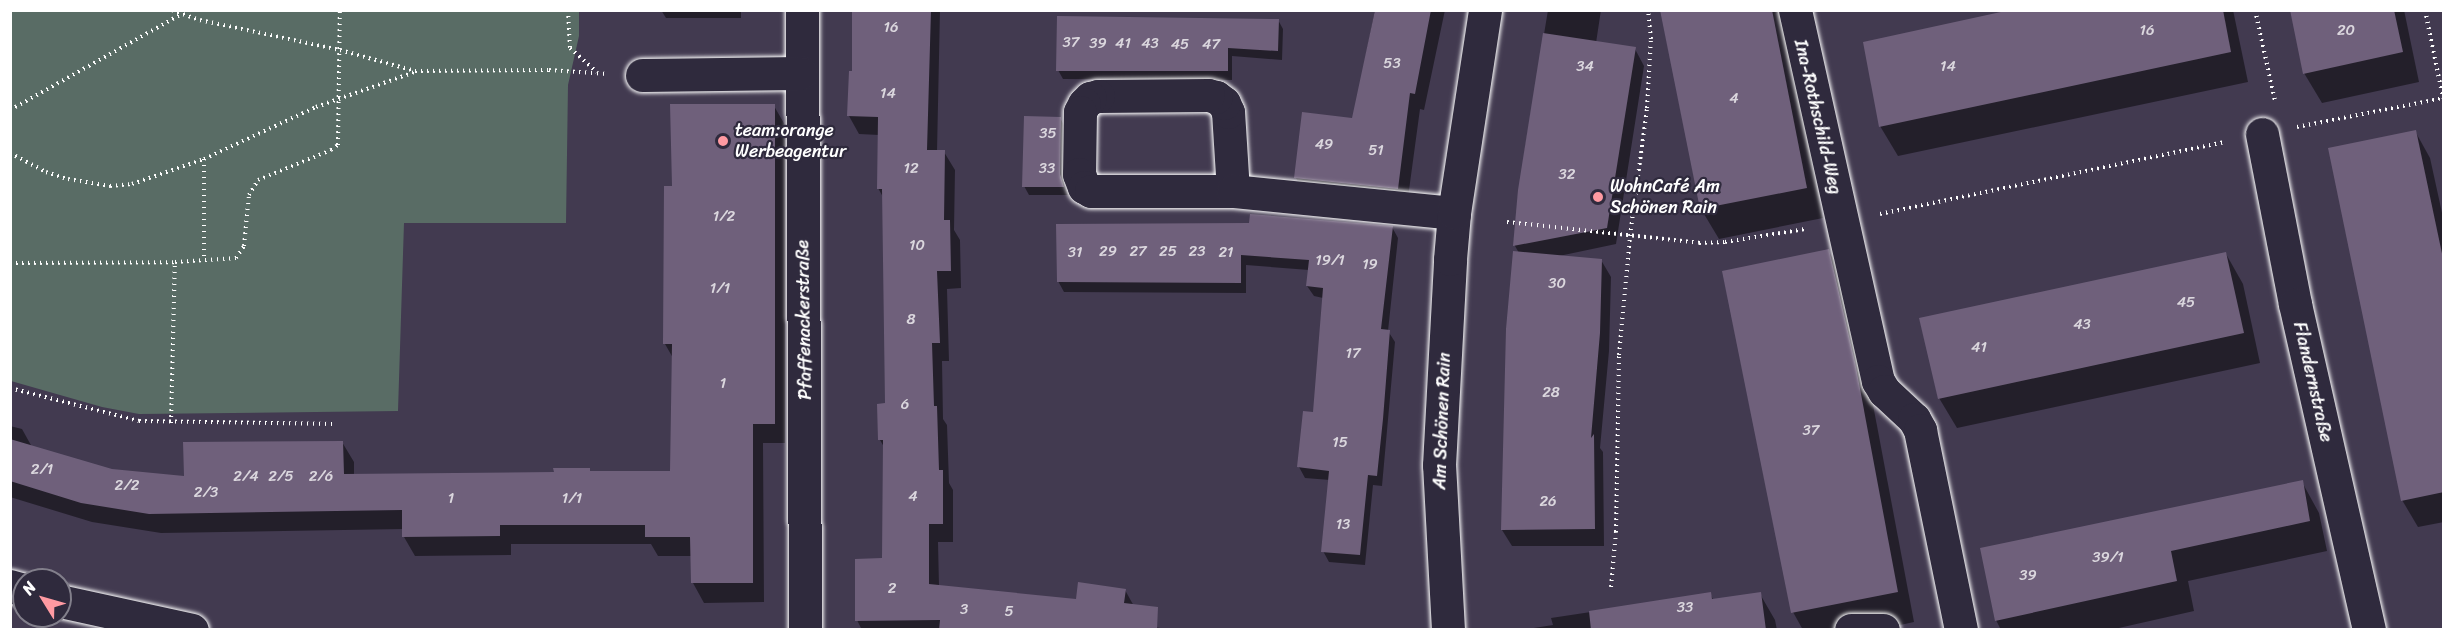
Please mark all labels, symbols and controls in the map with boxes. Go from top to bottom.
house number: 16 [884,19,898,37]
house number: 16 [2140,22,2154,40]
house number: 20 [2337,22,2355,40]
house number: 37 [1063,34,1079,52]
house number: 39 [1089,35,1107,53]
house number: 41 [1115,35,1131,53]
house number: 43 [1141,35,1159,53]
house number: 45 [1171,36,1189,54]
house number: 47 [1202,36,1220,54]
street label: Ina-Rothschild-Weg [1790,37,1846,197]
house number: 53 [1383,55,1401,73]
house number: 34 [1576,58,1594,76]
house number: 14 [1940,58,1956,76]
house number: 14 [880,85,896,103]
house number: 4 [1729,90,1739,108]
place label: team:orange Werbeagentur [735,120,846,162]
house number: 35 [1039,125,1057,143]
marker: team:orange Werbeagentur [716,134,730,148]
house number: 49 [1315,136,1333,154]
house number: 51 [1368,142,1384,160]
house number: 12 [903,160,919,178]
house number: 33 [1039,160,1055,178]
house number: 32 [1559,166,1575,184]
place label: WohnCafé Am Schönen Rain [1610,176,1720,219]
marker: WohnCafé Am Schönen Rain [1591,190,1605,204]
house number: 1/2 [713,208,735,226]
house number: 10 [909,237,925,255]
street label: Pfaffenackerstraße [792,240,816,400]
house number: 29 [1099,243,1117,261]
house number: 27 [1129,243,1147,261]
house number: 25 [1159,243,1177,261]
house number: 23 [1189,243,1205,261]
house number: 31 [1068,244,1082,262]
house number: 21 [1218,244,1234,262]
house number: 19/1 [1315,252,1345,270]
house number: 19 [1362,256,1378,274]
house number: 30 [1548,275,1566,293]
house number: 1/1 [710,280,730,298]
house number: 45 [2177,294,2195,312]
house number: 8 [906,311,916,329]
house number: 43 [2073,316,2091,334]
street label: Flandernstraße [2289,320,2337,444]
house number: 41 [1971,339,1987,357]
house number: 17 [1346,345,1360,363]
street label: Am Schönen Rain [1429,352,1455,490]
house number: 1 [720,375,726,393]
house number: 28 [1542,384,1560,402]
house number: 6 [901,396,909,414]
house number: 37 [1803,422,1819,440]
house number: 15 [1332,434,1348,452]
house number: 2/1 [31,461,53,479]
house number: 2/4 [233,468,259,486]
house number: 2/5 [268,468,294,486]
house number: 2/6 [309,468,333,486]
house number: 2/2 [115,477,139,495]
house number: 2/3 [194,484,218,502]
house number: 4 [908,488,918,506]
house number: 1 [448,490,454,508]
house number: 1/1 [562,490,582,508]
house number: 26 [1539,493,1557,511]
house number: 13 [1336,516,1350,534]
house number: 39/1 [2092,549,2124,567]
house number: 39 [2019,567,2037,585]
north arrow [12,568,72,628]
text: N [14,575,44,601]
house number: 2 [888,580,896,598]
house number: 33 [1677,599,1693,617]
house number: 3 [960,601,968,619]
house number: 5 [1004,603,1014,621]

